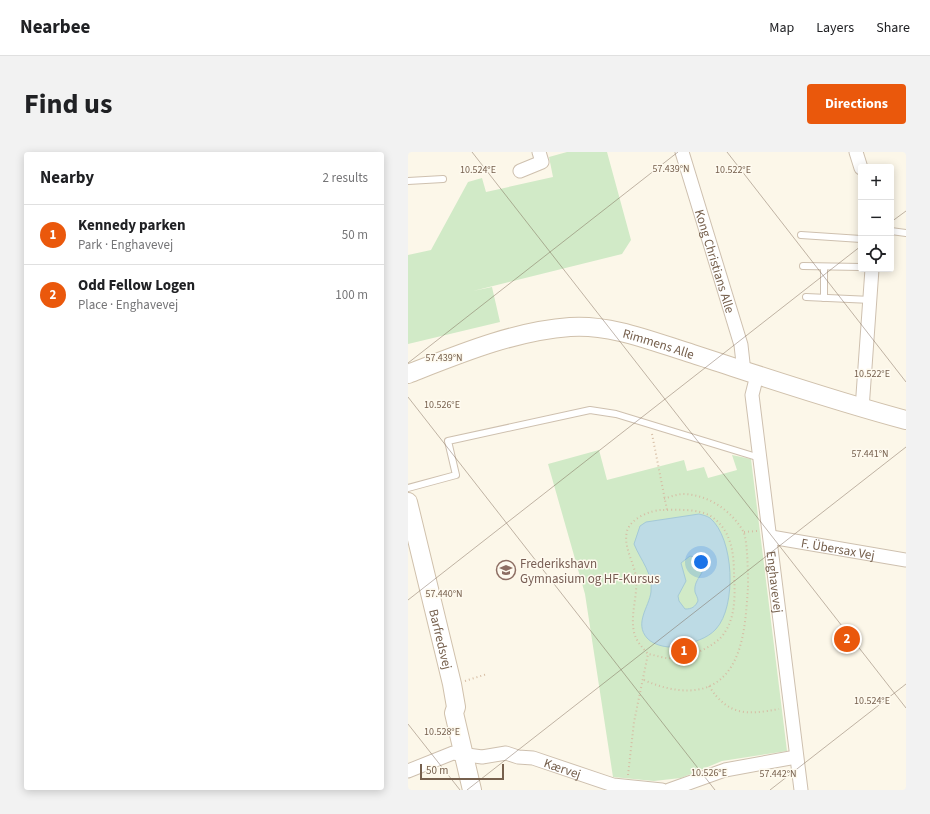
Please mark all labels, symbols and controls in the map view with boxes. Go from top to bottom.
text: Nearbee [20,14,90,41]
text: Map [769,18,794,38]
text: Layers [816,18,854,38]
text: Share [876,18,910,38]
text: Find us [24,84,112,124]
button: Directions [807,84,906,124]
text: 57.439°N [652,162,690,176]
text: 10.524°E [460,163,496,177]
text: 10.522°E [715,163,751,177]
map controls [858,164,894,272]
button: + [858,164,894,200]
text: Nearby [40,166,94,190]
text: 2 results [323,169,368,187]
button: − [858,200,894,236]
street label: Kong Christians Alle [690,207,739,315]
text: Kennedy parken [78,215,186,236]
text: 1 [50,226,56,244]
text: 50 m [342,226,368,244]
text: Park · Enghavevej [78,236,173,254]
button: locate [858,236,894,272]
text: Odd Fellow Logen [78,275,195,296]
text: 2 [50,286,56,304]
text: 100 m [335,286,368,304]
text: Place · Enghavevej [78,296,178,314]
street label: Rimmens Alle [621,325,696,364]
text: 57.439°N [425,351,463,365]
text: 10.522°E [854,367,890,381]
text: 10.526°E [424,398,460,412]
text: 57.441°N [851,447,889,461]
street label: F. Übersax Vej [800,534,876,565]
street label: Enghavevej [761,550,787,614]
your location [691,552,711,572]
place label: Frederikshavn Gymnasium og HF-Kursus [520,555,660,588]
school or university icon: Frederikshavn Gymnasium og HF-Kursus [495,559,517,581]
text: 57.440°N [425,587,463,601]
street label: Barfredsvej [424,607,456,671]
pin: 2 [834,624,860,654]
pin: 1 [671,636,697,666]
text: 10.524°E [854,694,890,708]
text: 10.528°E [424,725,460,739]
street label: Kærvej [541,754,583,784]
scale bar [420,762,504,781]
text: 50 m [426,763,448,778]
text: 10.526°E [691,766,727,780]
text: 57.442°N [759,767,797,781]

